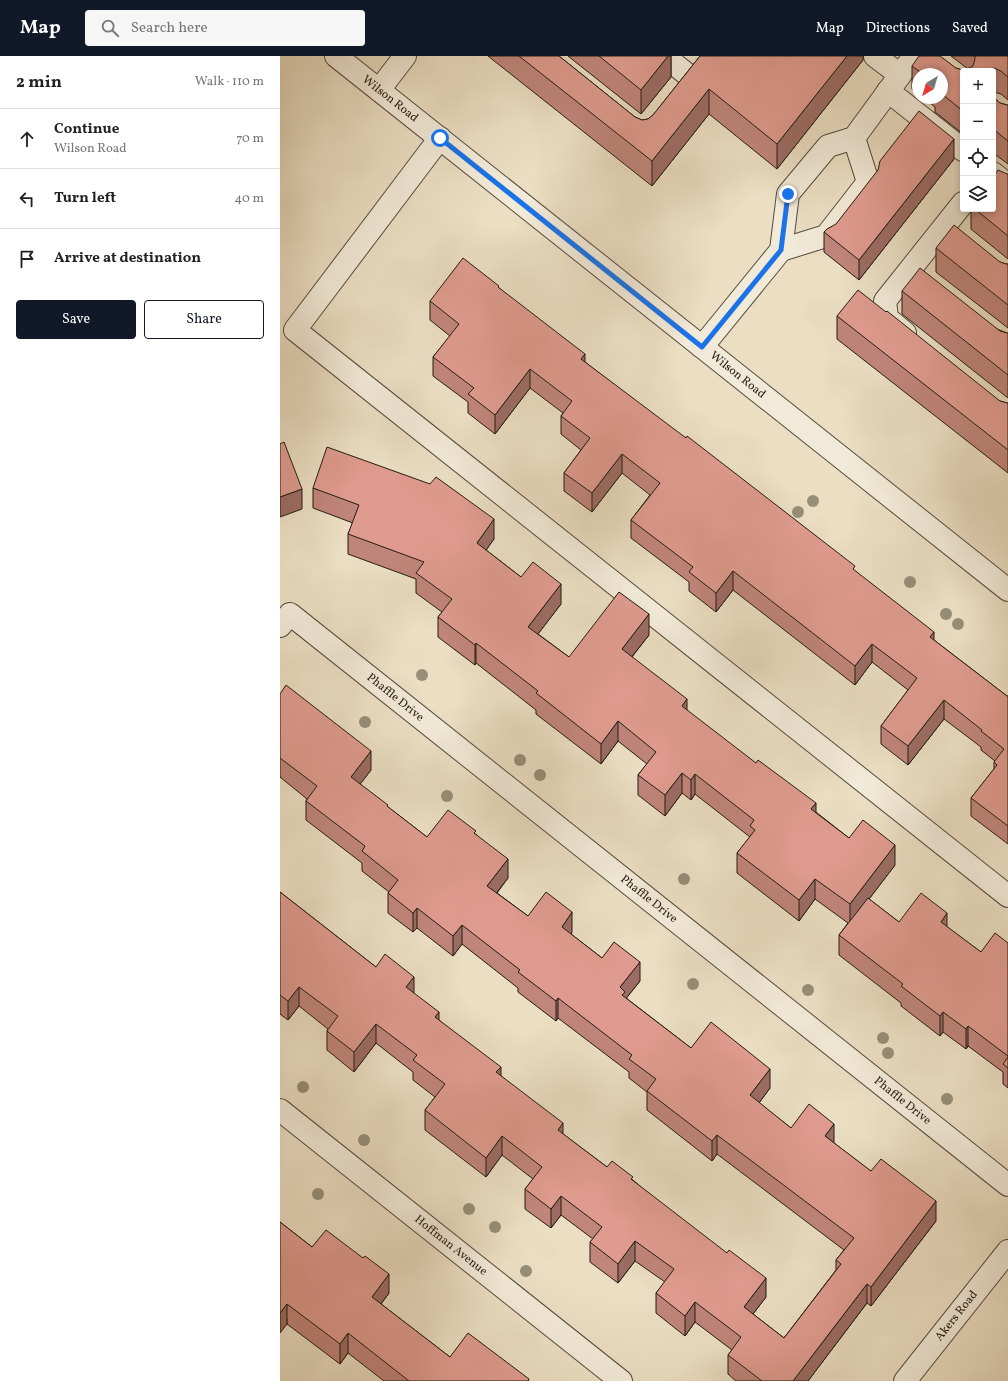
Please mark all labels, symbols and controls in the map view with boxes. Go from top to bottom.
search box [85,10,365,46]
text: Map [20,15,61,41]
icon: search [99,17,121,39]
text: Search here [131,18,208,39]
text: Map [816,19,844,38]
text: Directions [866,19,930,38]
text: Saved [952,19,988,38]
north arrow [912,68,948,104]
map controls [960,68,996,212]
button: + [960,68,996,104]
text: 2 min [16,71,62,94]
street label: Wilson Road [359,72,421,126]
text: Walk · 110 m [195,73,264,91]
button: − [960,104,996,140]
text: Continue [54,119,119,140]
icon: ahead [16,128,38,150]
route start [431,129,449,147]
text: 70 m [236,130,264,148]
text: Wilson Road [54,140,127,158]
button: locate [960,140,996,176]
button: layers [960,176,996,212]
route end [779,185,797,203]
icon: left [16,188,38,210]
text: Turn left [54,188,116,209]
text: 40 m [235,190,264,208]
icon: arrive [16,248,38,270]
text: Arrive at destination [54,248,201,269]
button: Save [16,300,136,339]
button: Share [144,300,264,339]
street label: Wilson Road [706,348,769,402]
street label: Phaffle Drive [363,670,427,726]
street label: Phaffle Drive [617,872,681,927]
street label: Phaffle Drive [870,1073,935,1129]
street label: Hoffman Avenue [411,1212,491,1280]
street label: Akers Road [932,1287,982,1345]

